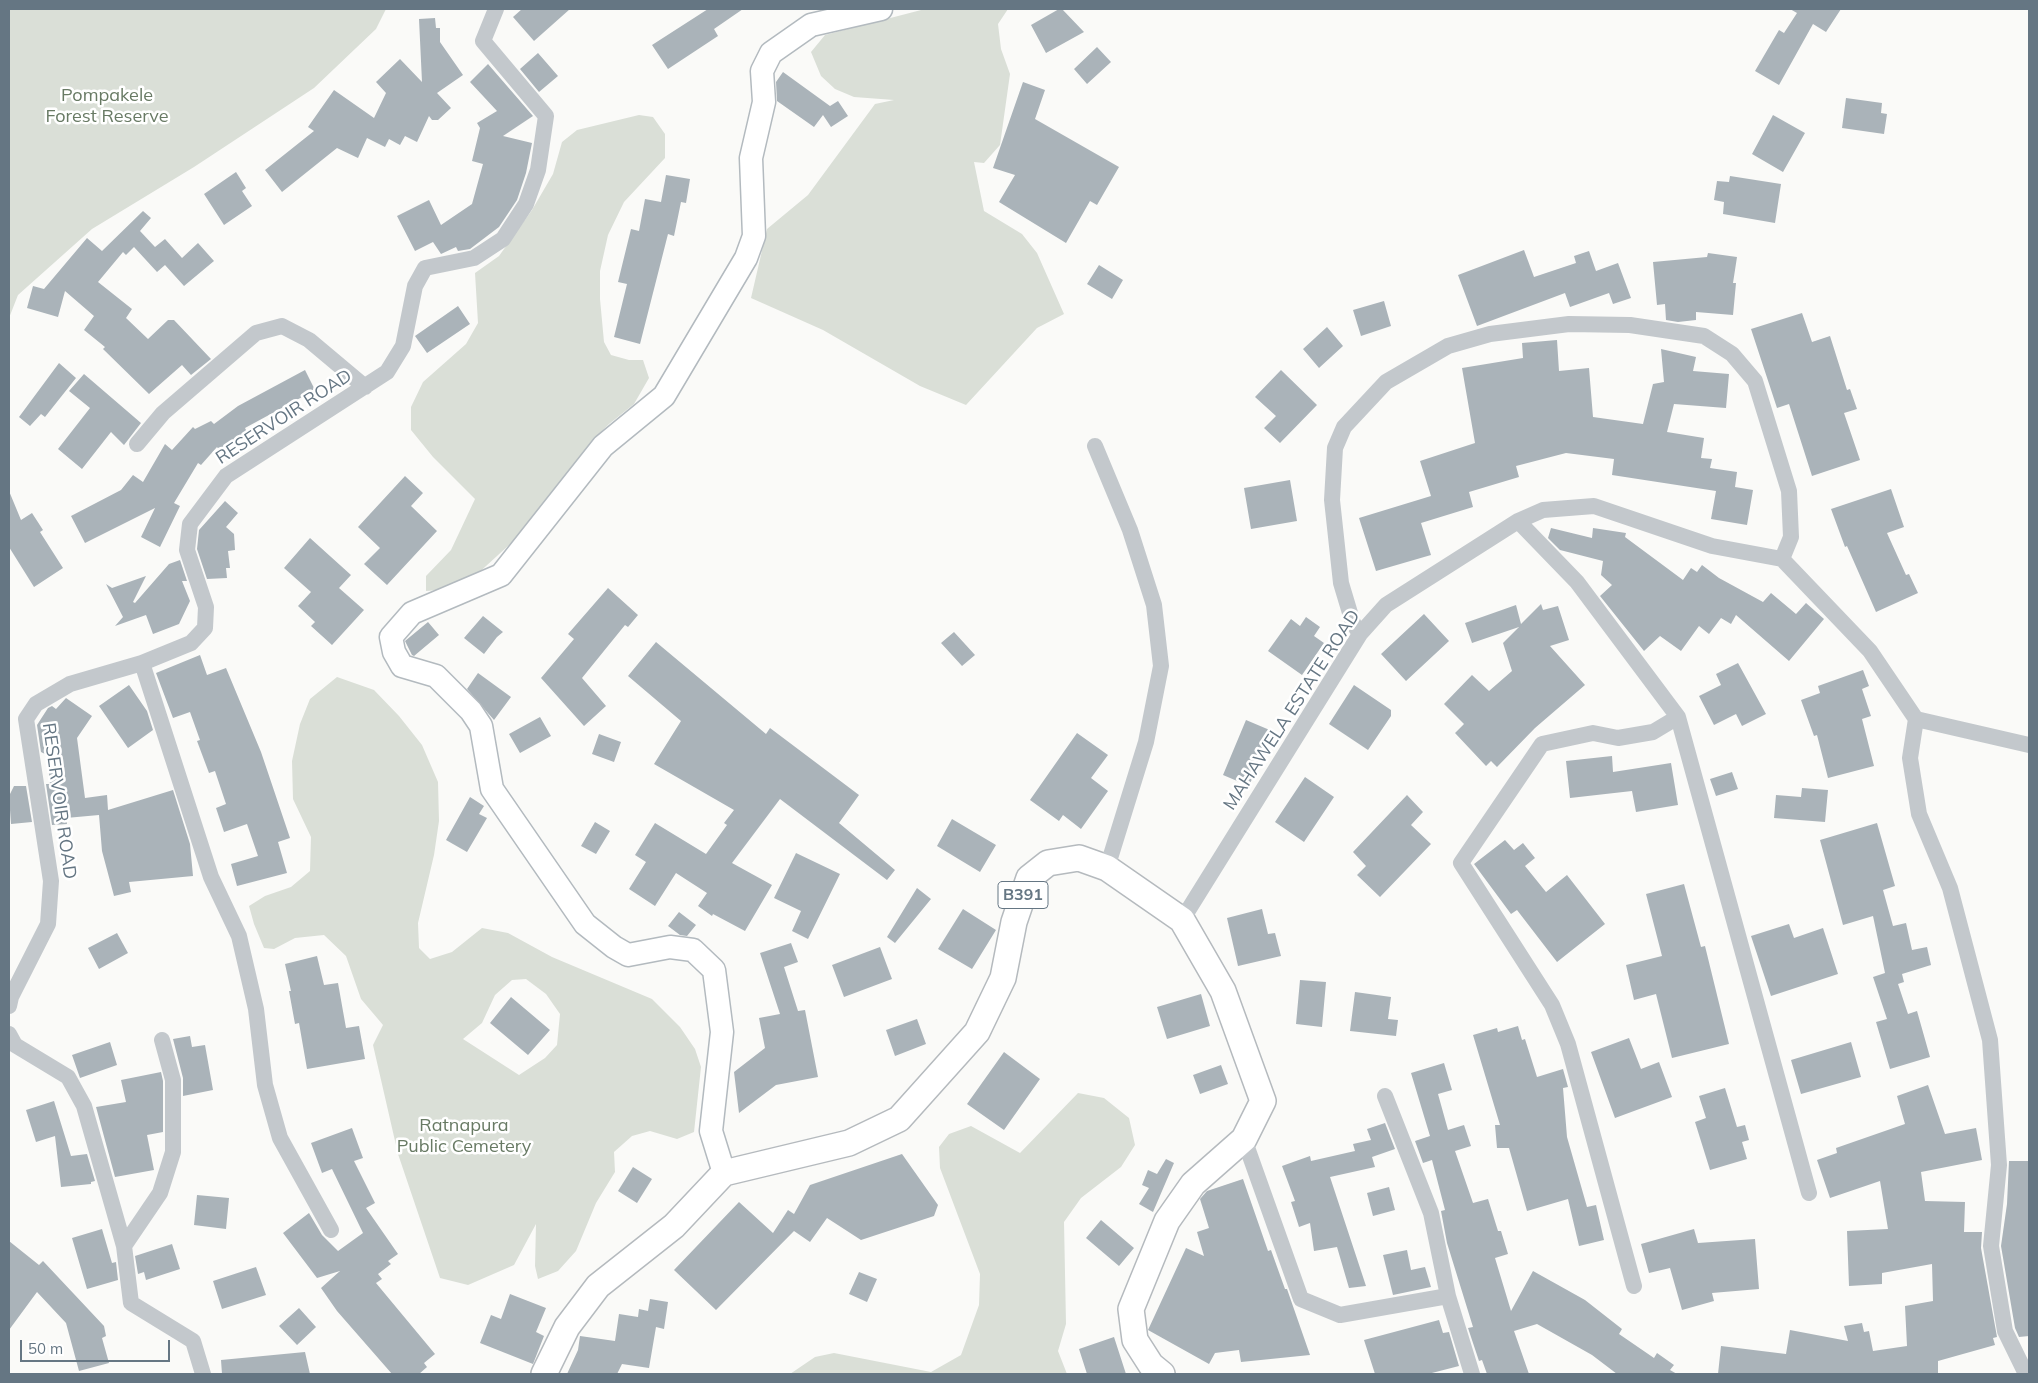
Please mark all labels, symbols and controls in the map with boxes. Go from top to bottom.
park label: Pompakele Forest Reserve [45,85,169,128]
street label: RESERVOIR ROAD [212,365,356,469]
street label: MAHAWELA ESTATE ROAD [1219,606,1365,814]
street label: RESERVOIR ROAD [37,721,81,881]
road number: B391 [998,882,1048,908]
park label: Ratnapura Public Cemetery [397,1115,531,1158]
scale bar [22,1330,172,1362]
text: 50 m [28,1339,63,1358]

